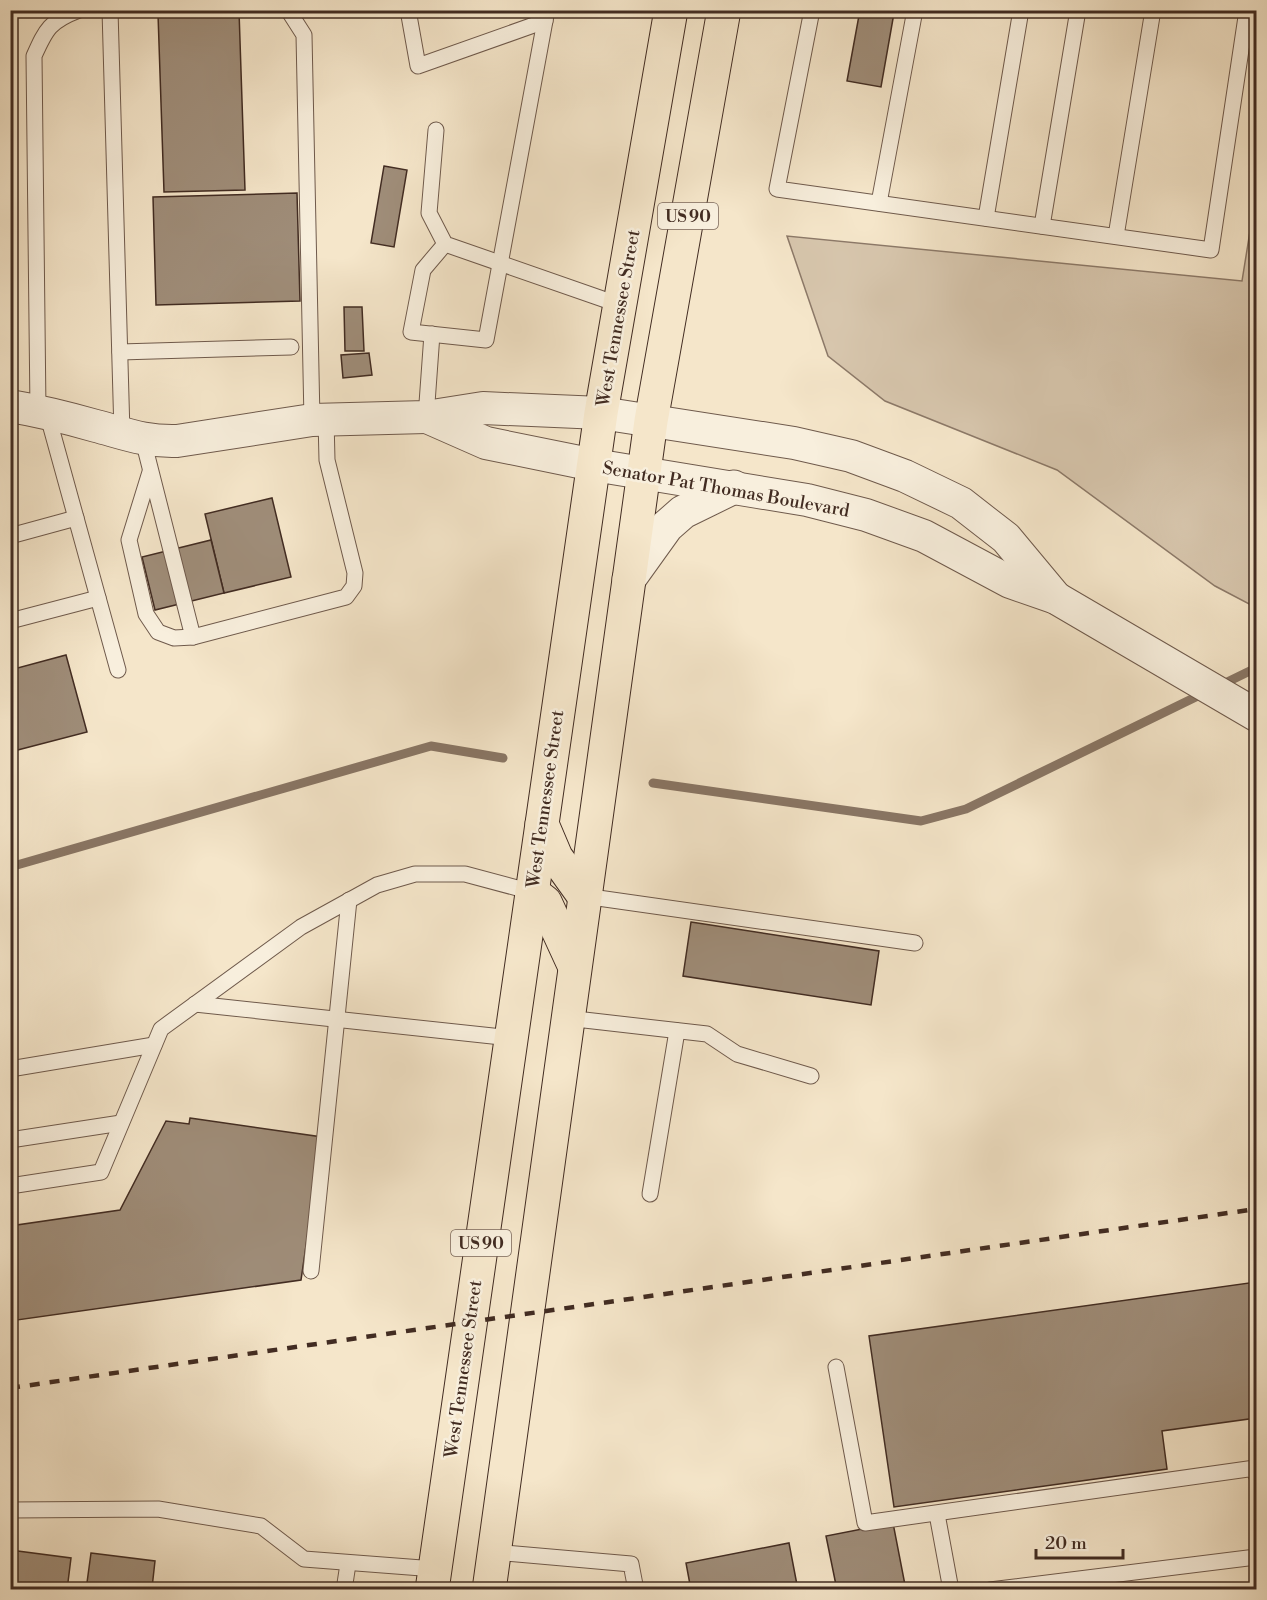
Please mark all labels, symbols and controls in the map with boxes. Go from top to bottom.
road number: US 90 [658,203,718,229]
street label: West Tennessee Street [591,227,646,410]
street label: Senator Pat Thomas Boulevard [601,456,852,523]
street label: West Tennessee Street [521,708,569,891]
road number: US 90 [451,1230,511,1256]
street label: West Tennessee Street [439,1278,487,1461]
scale bar [1036,1522,1123,1560]
text: 20 m [1045,1532,1087,1555]

